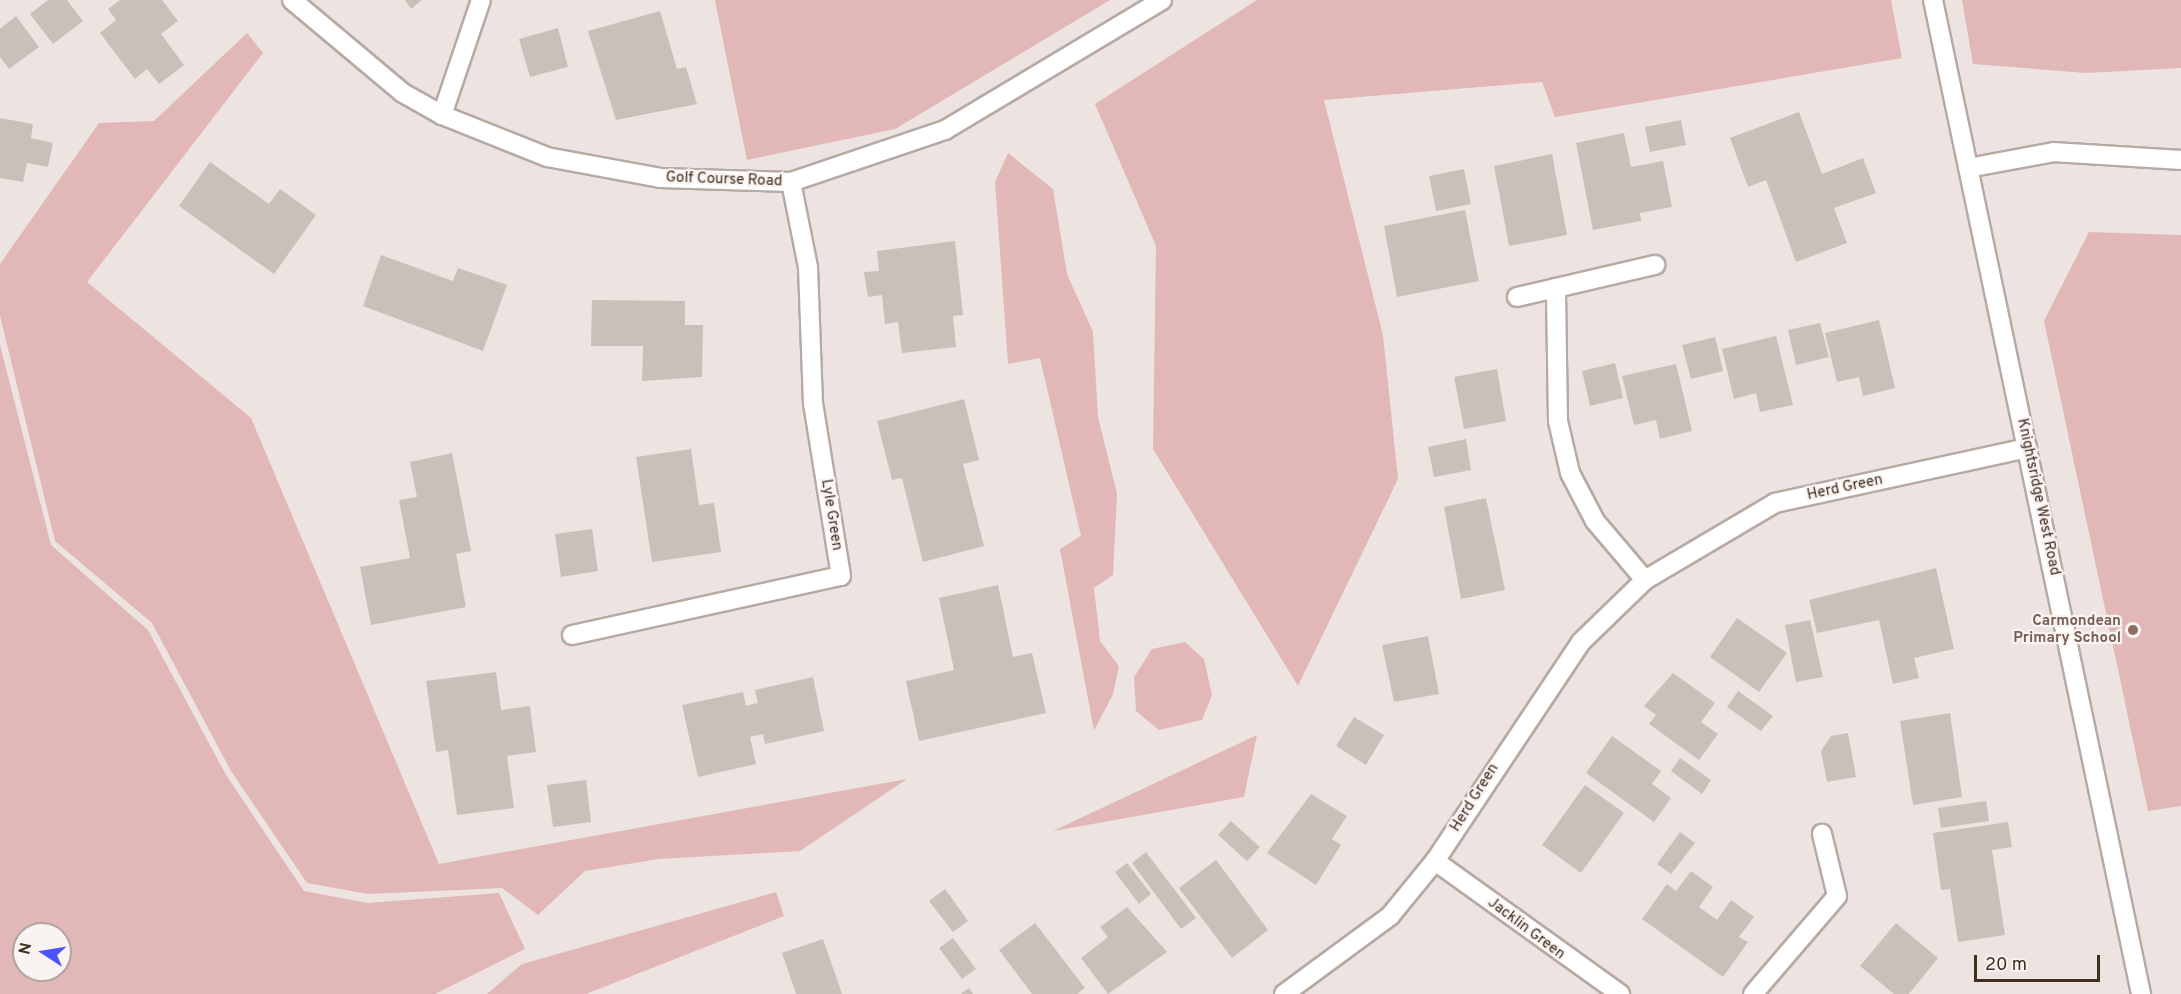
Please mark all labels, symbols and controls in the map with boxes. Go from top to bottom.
street label: Golf Course Road [665,169,783,191]
street label: Knightsridge West Road [2013,417,2063,577]
street label: Herd Green [1805,471,1885,505]
street label: Lyle Green [816,478,846,552]
place label: Carmondean Primary School [2013,612,2121,647]
marker: Carmondean Primary School [2126,623,2140,637]
street label: Herd Green [1447,761,1503,835]
street label: Jacklin Green [1484,894,1568,964]
north arrow [12,922,72,982]
text: N [15,941,37,956]
scale bar [1977,943,2103,981]
text: 20 m [1985,954,2027,977]

